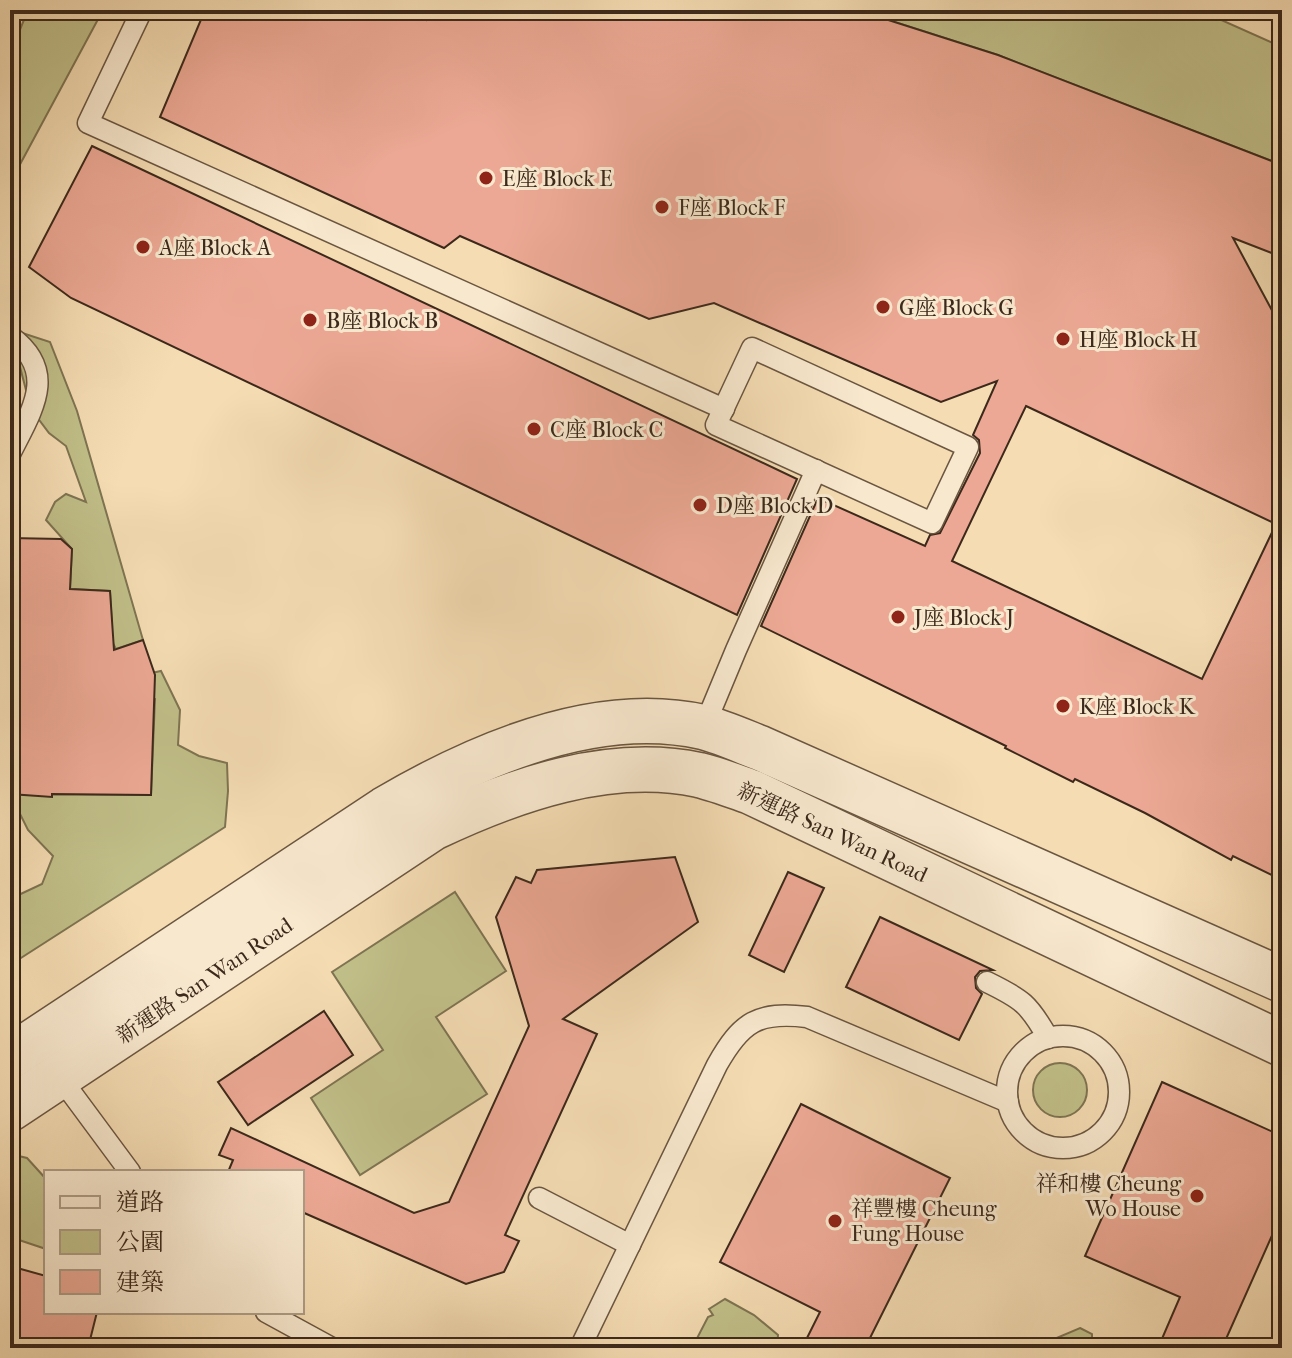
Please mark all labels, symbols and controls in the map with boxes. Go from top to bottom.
place label: E座 Block E [502,166,613,192]
marker: E座 Block E [477,169,495,187]
place label: F座 Block F [678,195,786,221]
marker: F座 Block F [653,198,671,216]
place label: A座 Block A [158,235,272,261]
marker: A座 Block A [134,238,152,256]
place label: G座 Block G [899,295,1014,321]
marker: G座 Block G [874,298,892,316]
place label: B座 Block B [326,308,438,334]
marker: B座 Block B [301,311,319,329]
place label: H座 Block H [1079,327,1198,353]
marker: H座 Block H [1054,330,1072,348]
place label: C座 Block C [550,417,663,443]
marker: C座 Block C [525,420,543,438]
place label: D座 Block D [716,493,833,519]
marker: D座 Block D [691,496,709,514]
place label: J座 Block J [912,605,1014,631]
marker: J座 Block J [889,608,907,626]
place label: K座 Block K [1079,694,1196,720]
marker: K座 Block K [1054,697,1072,715]
street label: 新運路 San Wan Road [734,777,933,889]
street label: 新運路 San Wan Road [112,912,298,1049]
legend [44,1170,304,1314]
place label: 祥和樓 Cheung Wo House [1035,1171,1181,1222]
marker: 祥和樓 Cheung Wo House [1188,1187,1206,1205]
text: 道路 [116,1188,164,1216]
place label: 祥豐樓 Cheung Fung House [851,1196,997,1247]
marker: 祥豐樓 Cheung Fung House [826,1212,844,1230]
text: 公園 [116,1228,164,1256]
text: 建築 [116,1268,164,1296]

